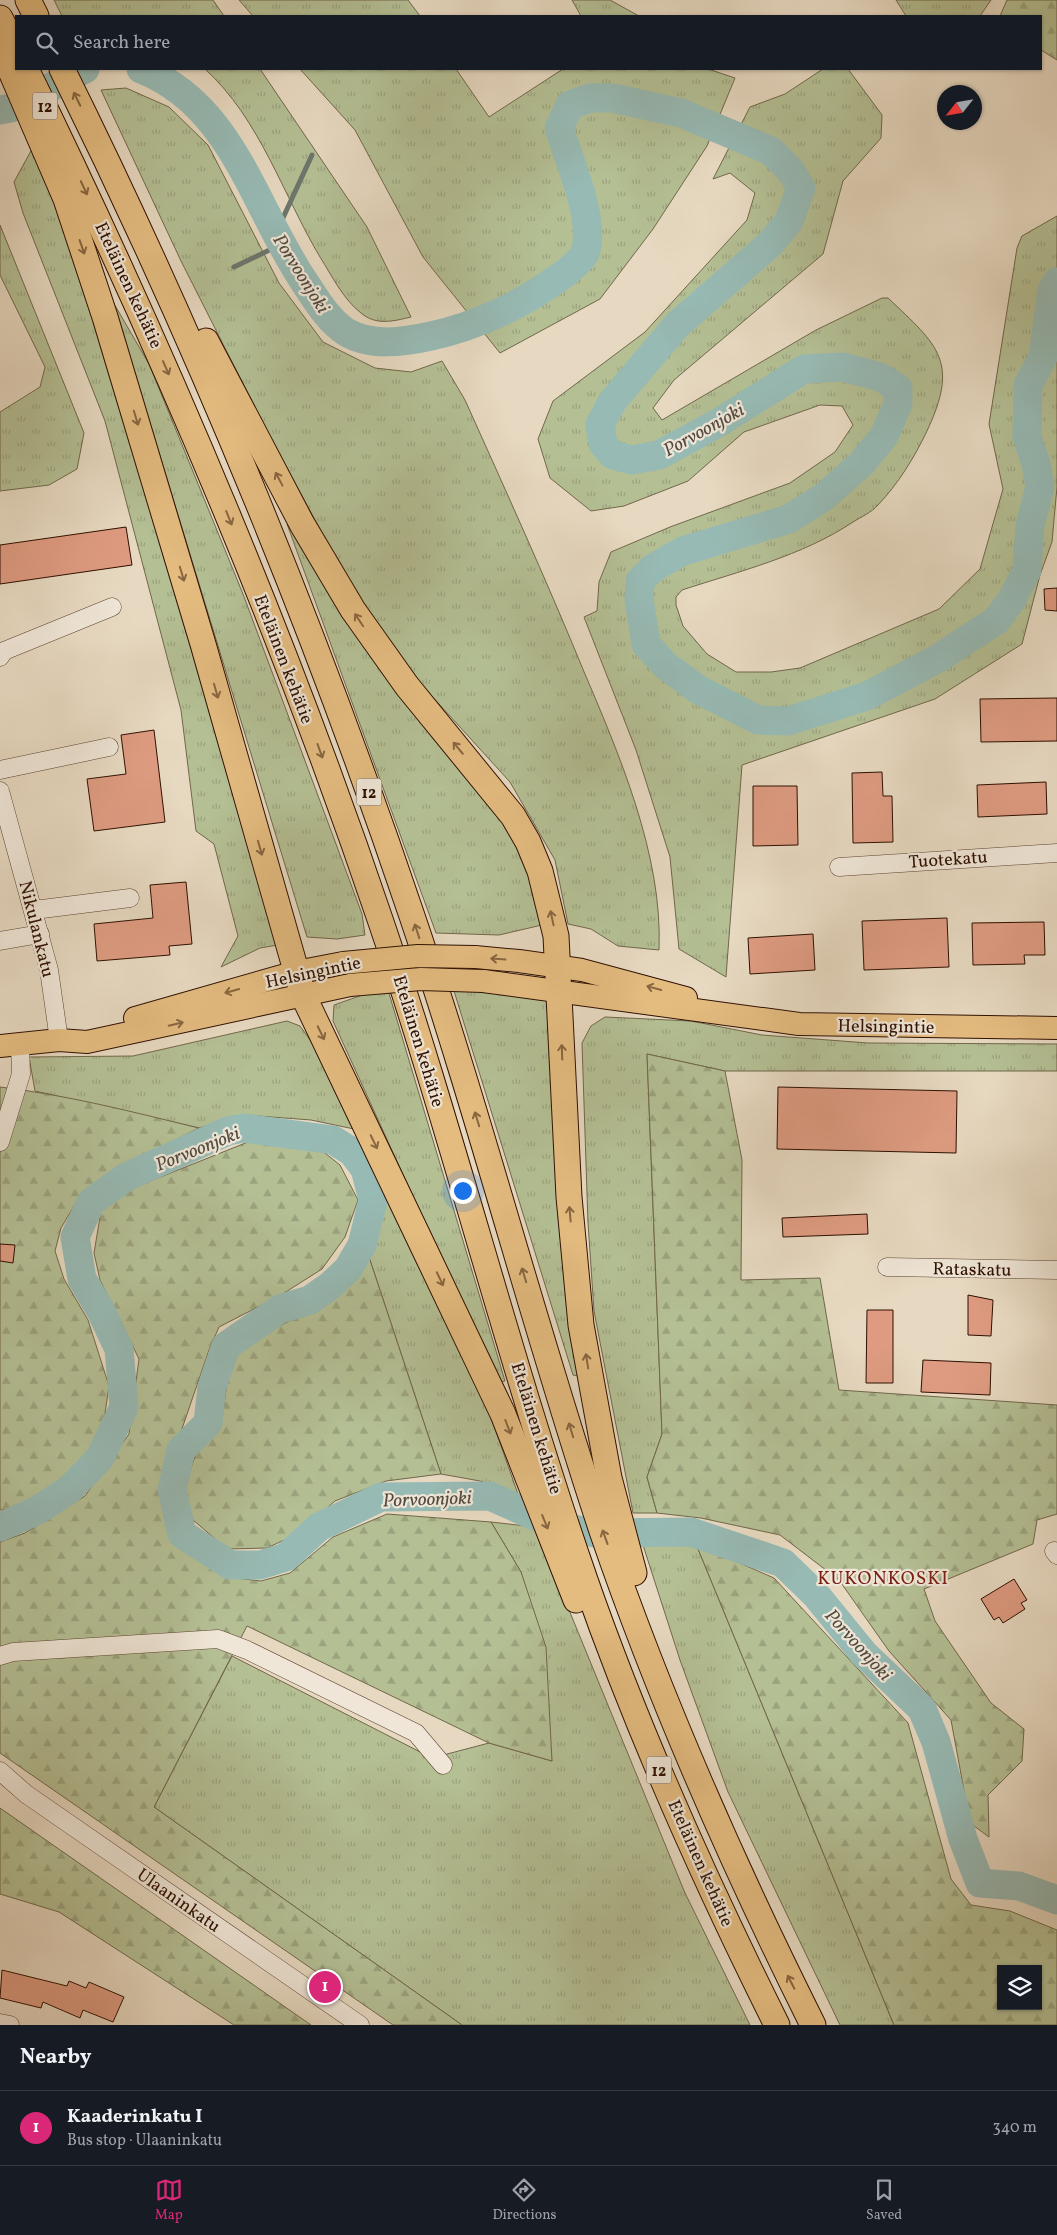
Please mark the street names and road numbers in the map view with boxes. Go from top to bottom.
road number: 12 [32,92,58,120]
street label: Eteläinen kehätie [87,218,168,353]
street label: Eteläinen kehätie [246,591,319,728]
road number: 12 [356,779,382,806]
street label: Tuotekatu [908,845,988,876]
street label: Nikulankatu [11,878,60,980]
street label: Helsingintie [263,951,363,996]
street label: Eteläinen kehätie [386,972,449,1110]
street label: Helsingintie [837,1014,935,1041]
street label: Rataskatu [932,1257,1012,1284]
street label: Eteläinen kehätie [504,1359,567,1497]
road number: 12 [646,1756,672,1784]
street label: Eteläinen kehätie [660,1796,739,1931]
street label: Ulaaninkatu [131,1863,225,1939]

